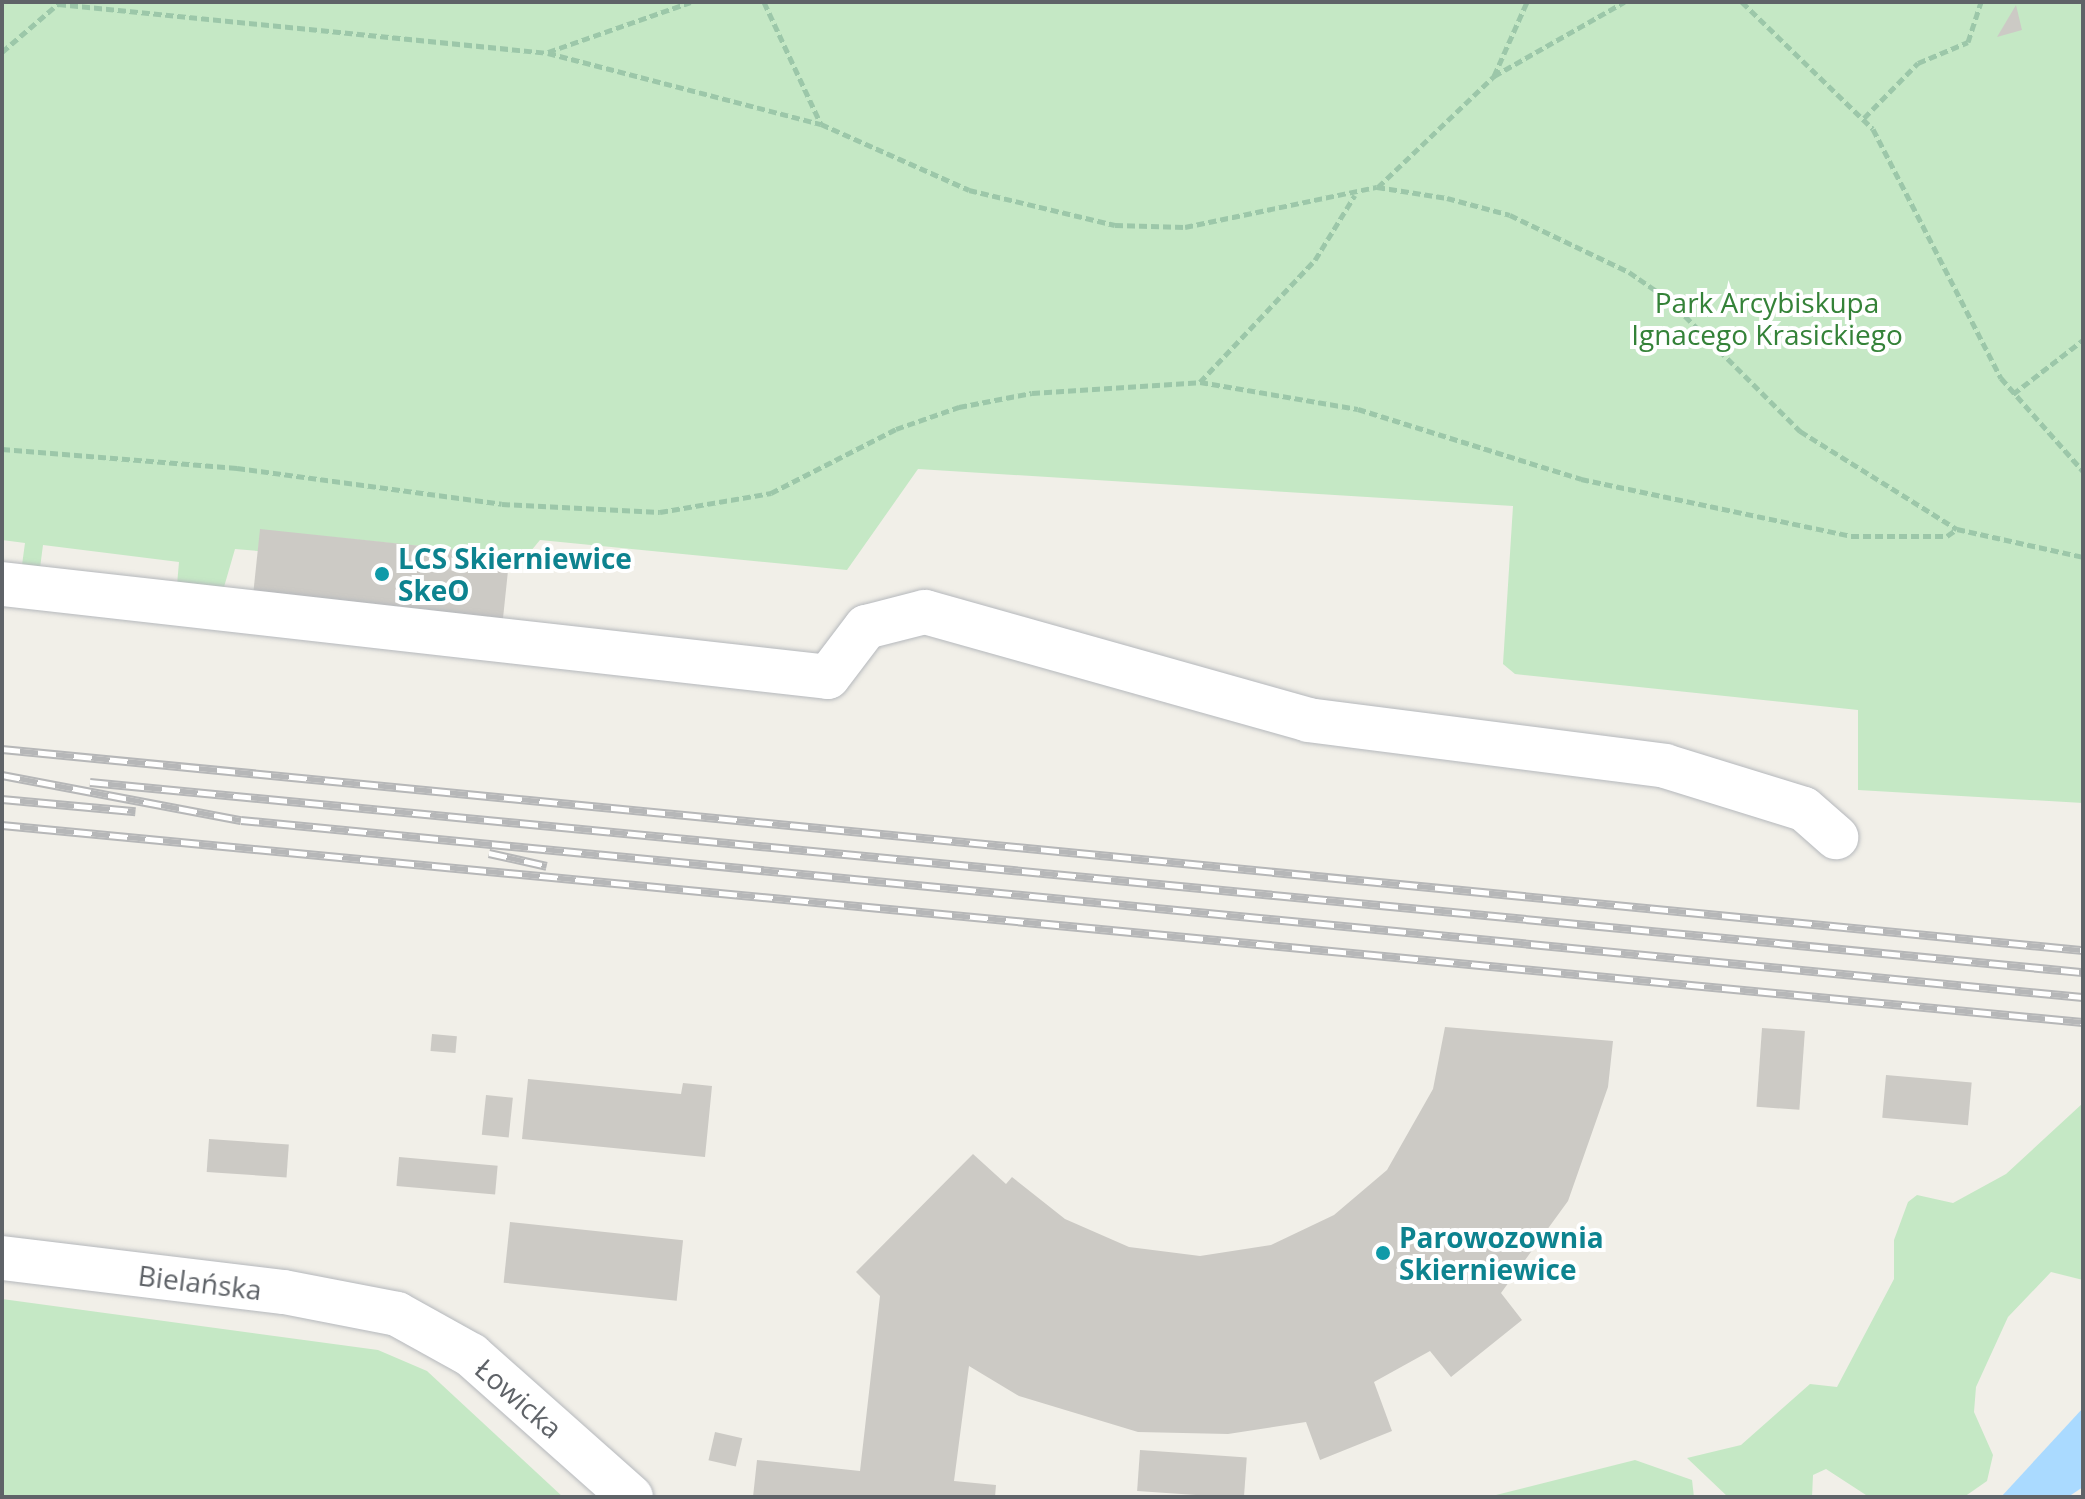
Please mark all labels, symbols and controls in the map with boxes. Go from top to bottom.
park label: Park Arcybiskupa Ignacego Krasickiego [1631,285,1903,351]
place label: LCS Skierniewice SkeO [398,541,632,607]
marker: LCS Skierniewice SkeO [373,565,391,583]
place label: Parowozownia Skierniewice [1399,1220,1604,1286]
marker: Parowozownia Skierniewice [1374,1244,1392,1262]
street label: Bielańska [136,1258,264,1306]
street label: Łowicka [469,1351,569,1445]

